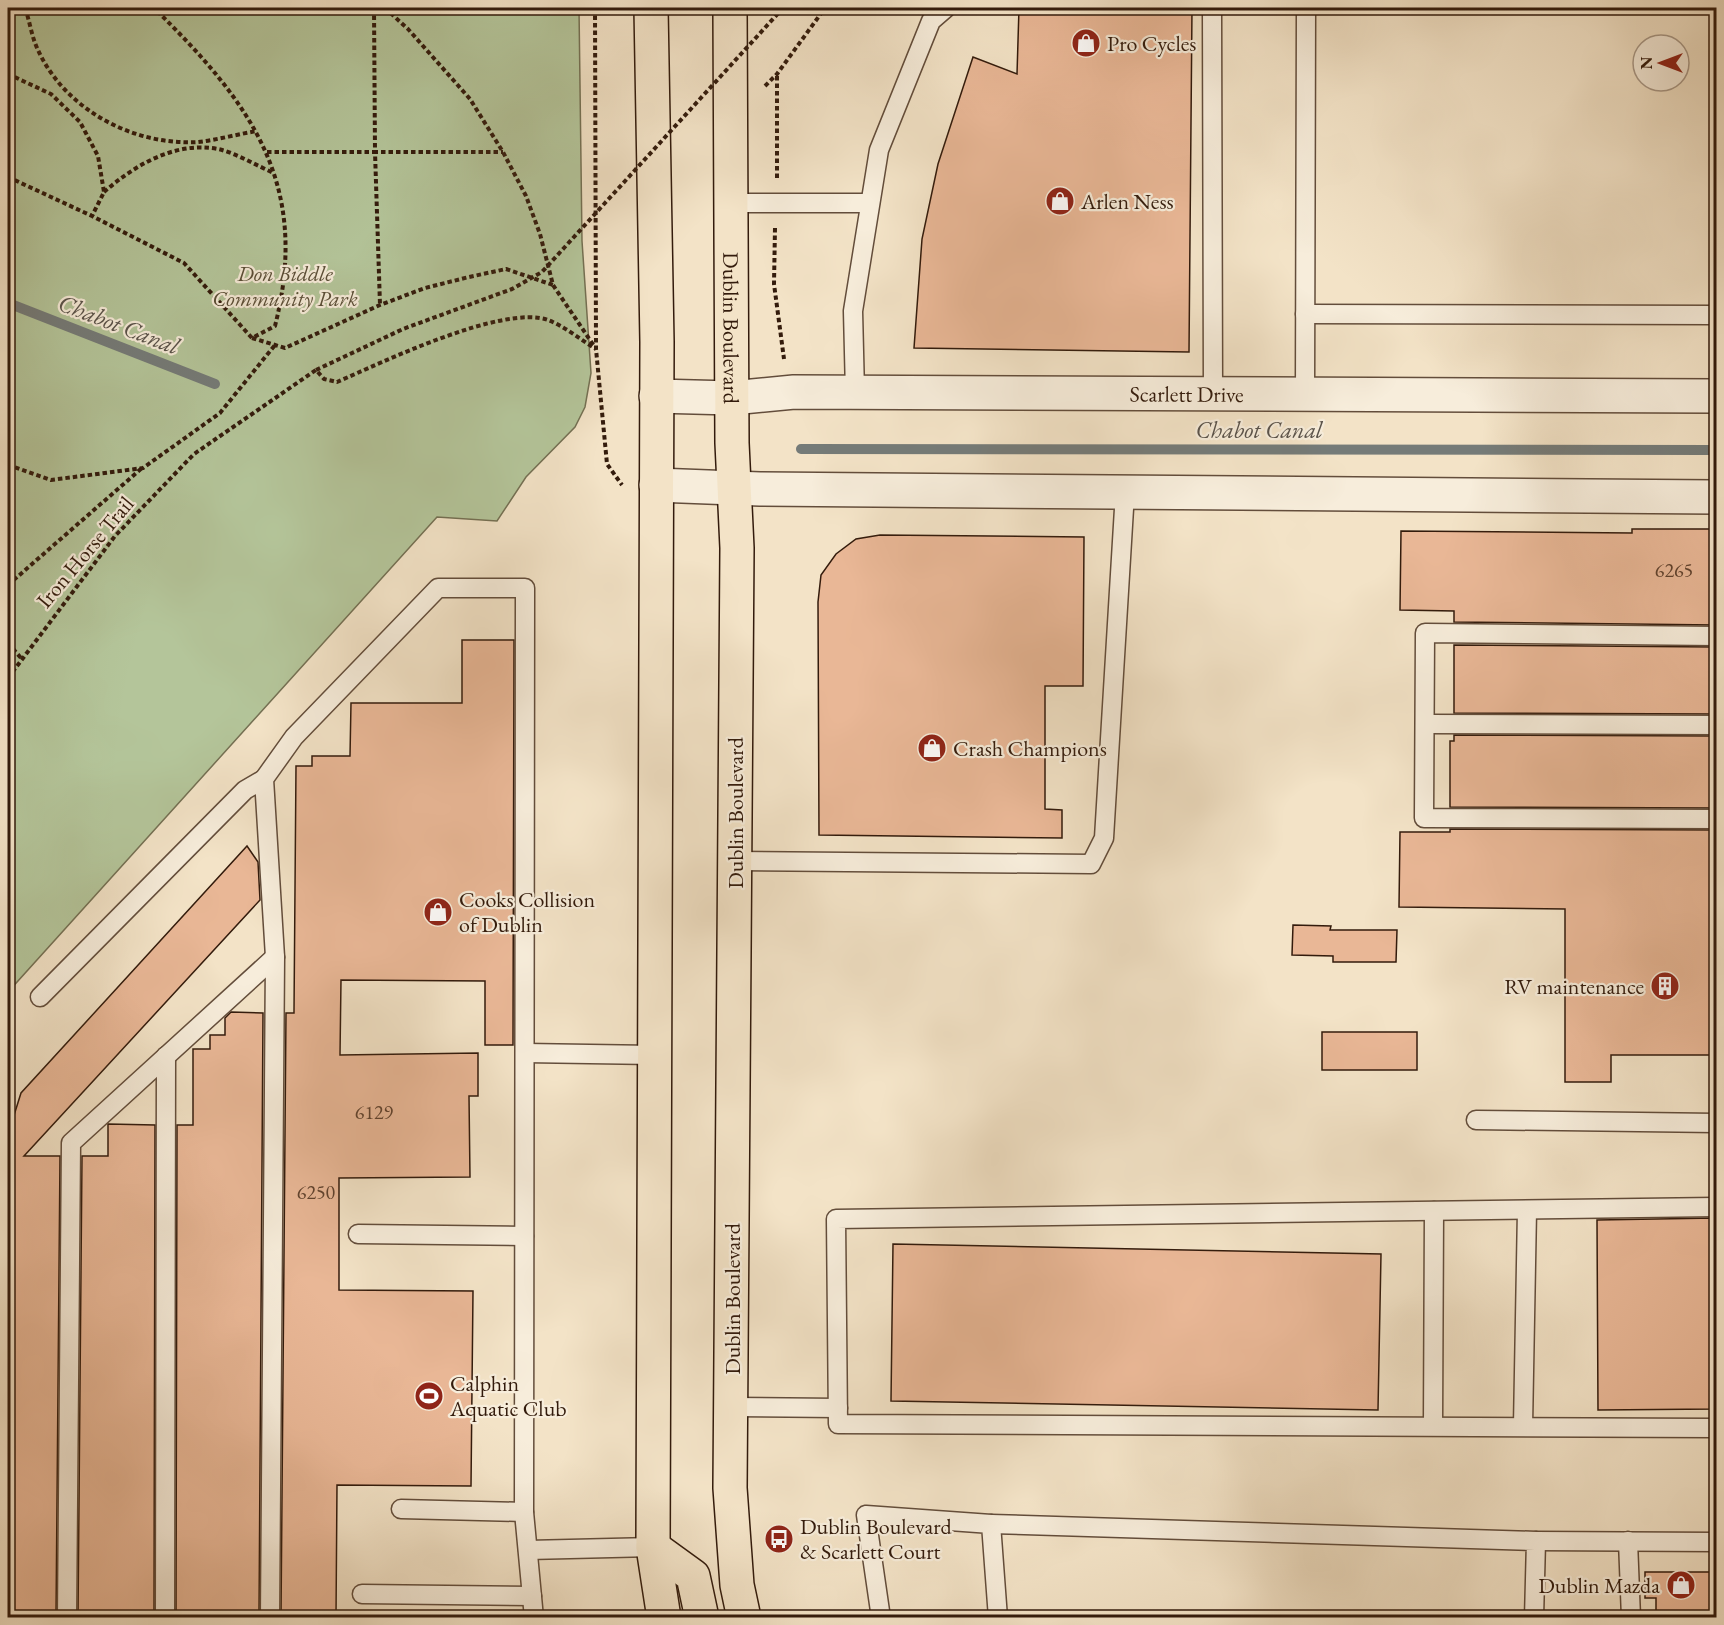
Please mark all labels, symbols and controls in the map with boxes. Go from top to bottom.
shop icon: Pro Cycles [1070,27,1102,59]
place label: Pro Cycles [1107,29,1196,58]
north arrow [1631,33,1691,93]
text: N [1636,56,1657,69]
shop icon: Arlen Ness [1044,185,1076,217]
place label: Arlen Ness [1080,187,1174,216]
street label: Dublin Boulevard [717,252,746,405]
park label: Don Biddle Community Park [212,259,358,313]
water label: Chabot Canal [54,287,185,362]
street label: Scarlett Drive [1130,379,1244,408]
water label: Chabot Canal [1195,414,1324,445]
street label: Iron Horse Trail [30,490,140,614]
house number: 6265 [1655,557,1693,583]
shop icon: Crash Champions [916,732,948,764]
place label: Crash Champions [953,734,1107,763]
street label: Dublin Boulevard [721,736,750,889]
place label: Cooks Collision of Dublin [459,885,595,939]
shop icon: Cooks Collision of Dublin [422,896,454,928]
building icon: RV maintenance [1649,970,1681,1002]
place label: RV maintenance [1504,972,1644,1001]
house number: 6129 [355,1099,394,1125]
house number: 6250 [297,1179,336,1205]
street label: Dublin Boulevard [718,1222,747,1375]
place label: Calphin Aquatic Club [449,1369,567,1423]
sports icon: Calphin Aquatic Club [413,1380,445,1412]
place label: Dublin Boulevard & Scarlett Court [800,1512,953,1566]
bus stop icon: Dublin Boulevard & Scarlett Court [763,1523,795,1555]
shop icon: Dublin Mazda [1665,1569,1697,1601]
place label: Dublin Mazda [1538,1571,1660,1600]

